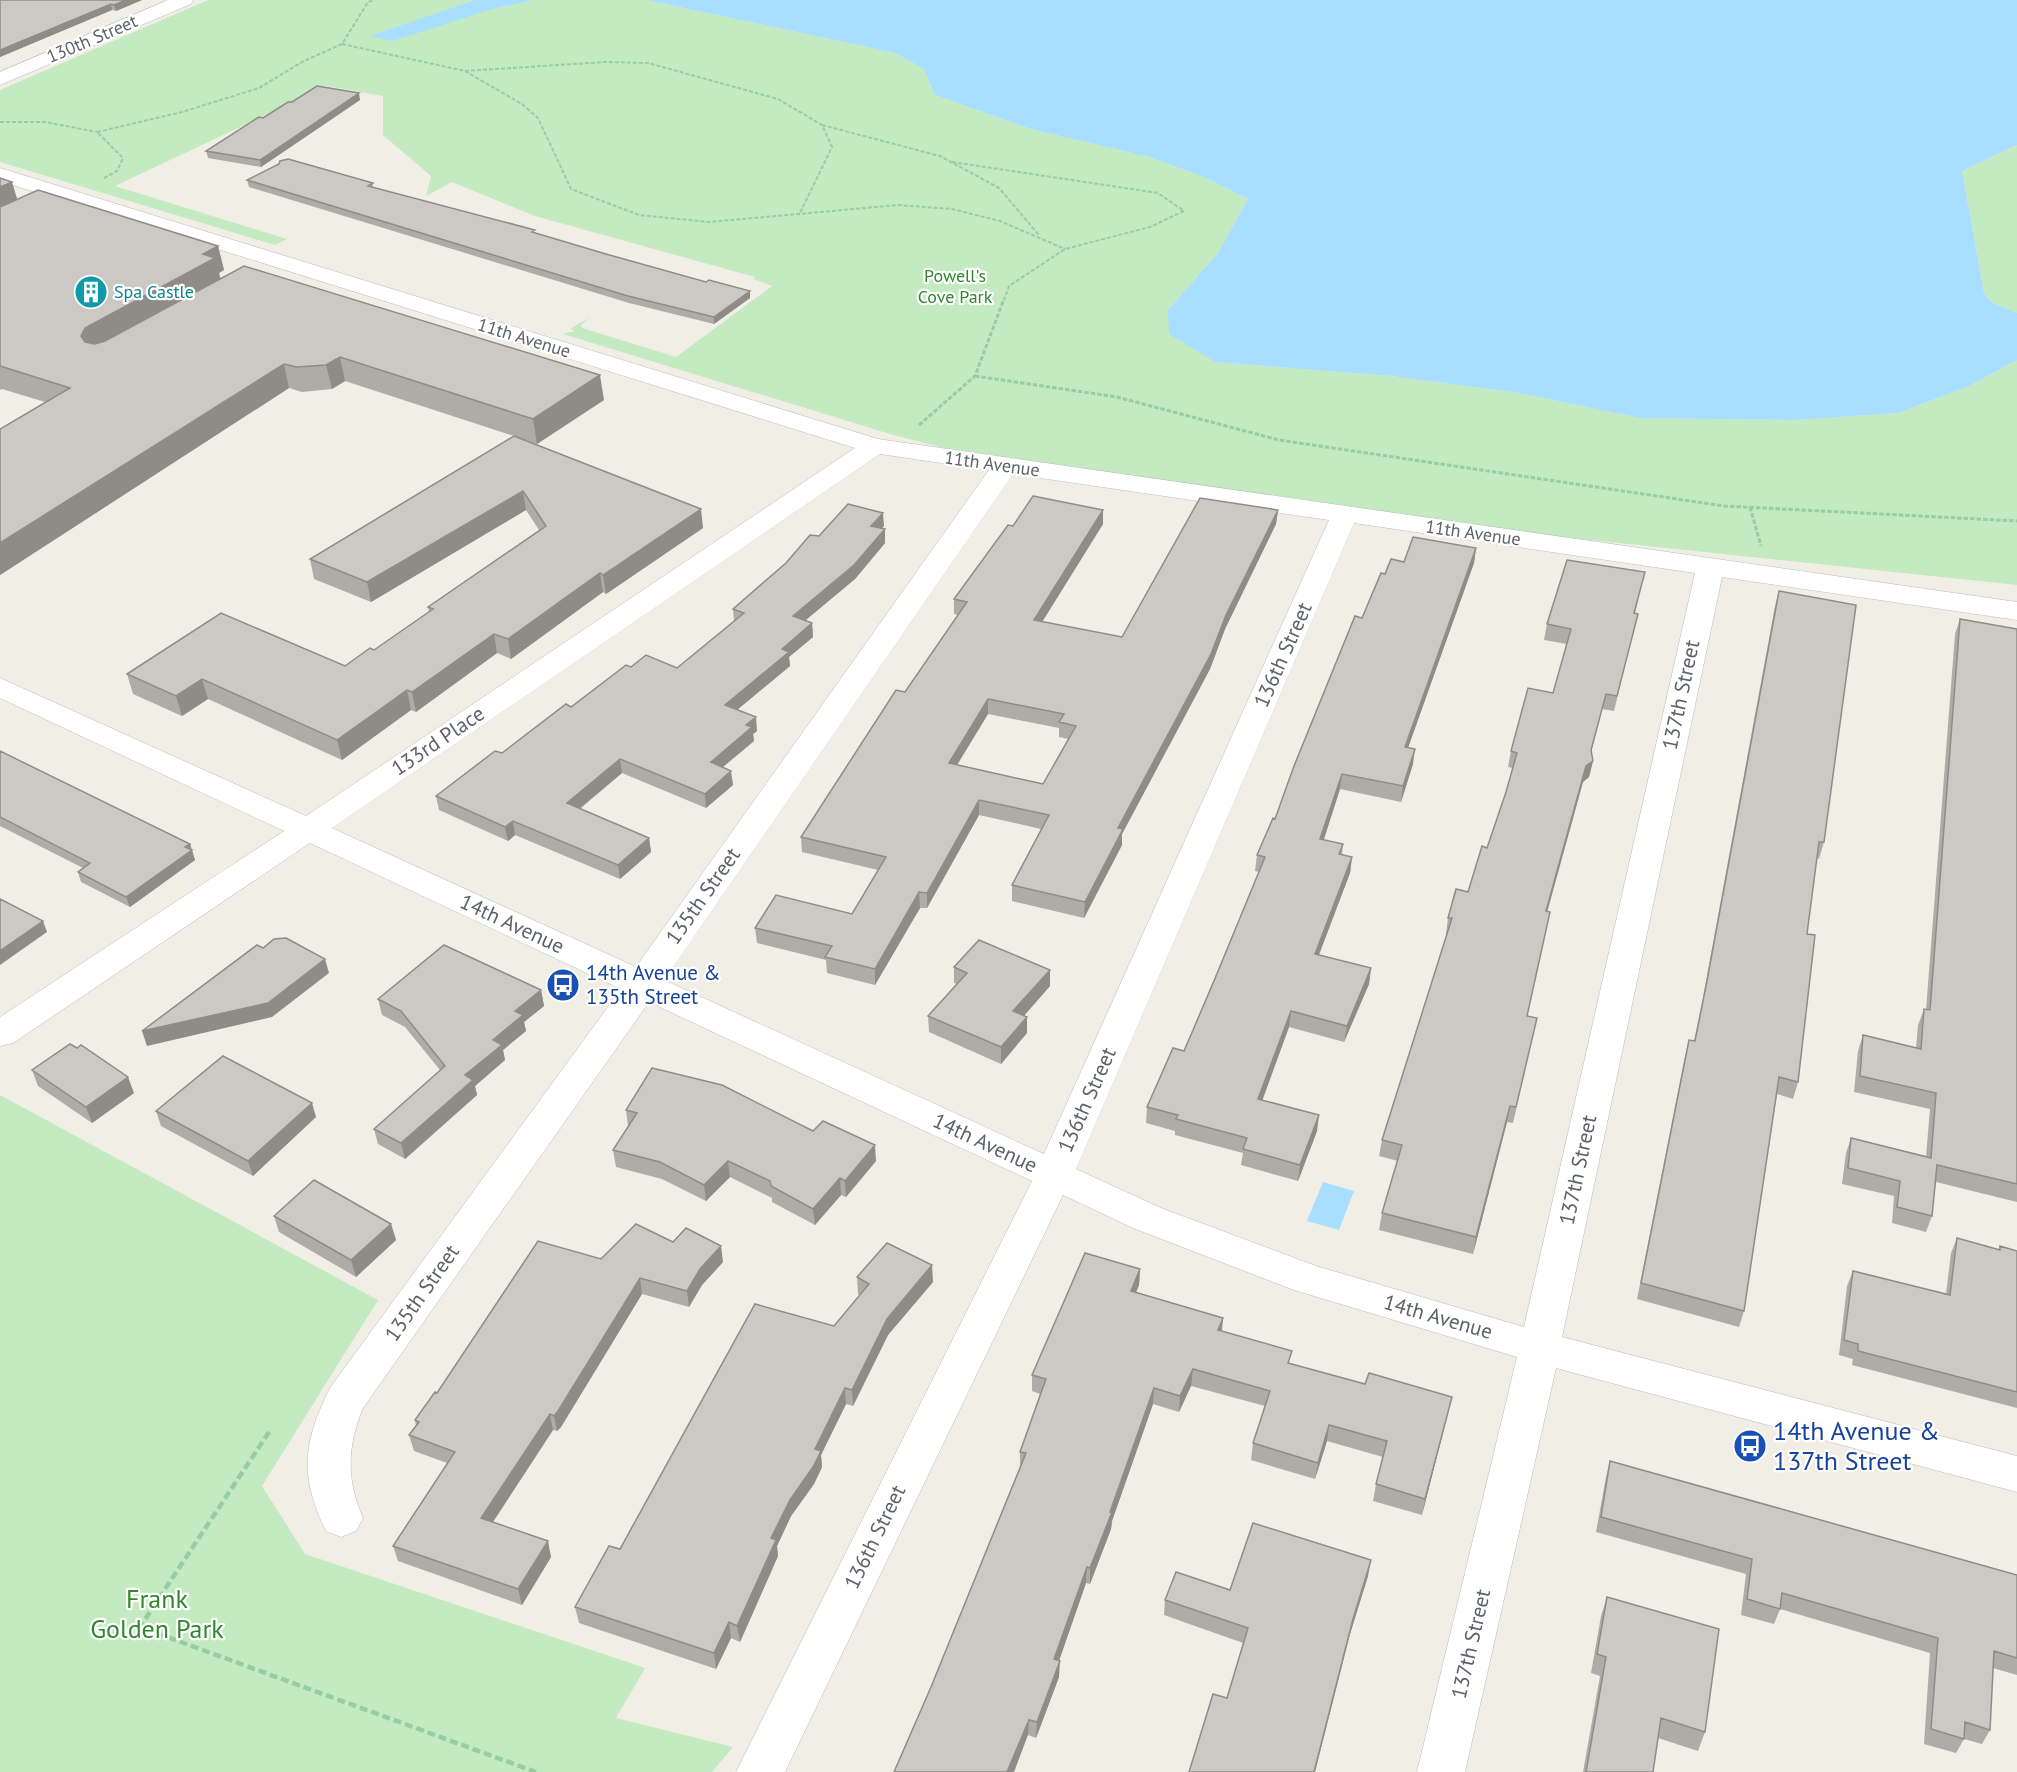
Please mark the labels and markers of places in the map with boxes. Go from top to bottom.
building icon: Spa Castle [73,274,109,310]
place label: Spa Castle [114,280,194,303]
place label: 14th Avenue & 135th Street [586,959,721,1010]
bus stop icon: 14th Avenue & 135th Street [545,967,581,1003]
place label: 14th Avenue & 137th Street [1773,1414,1940,1477]
bus stop icon: 14th Avenue & 137th Street [1732,1428,1768,1464]

